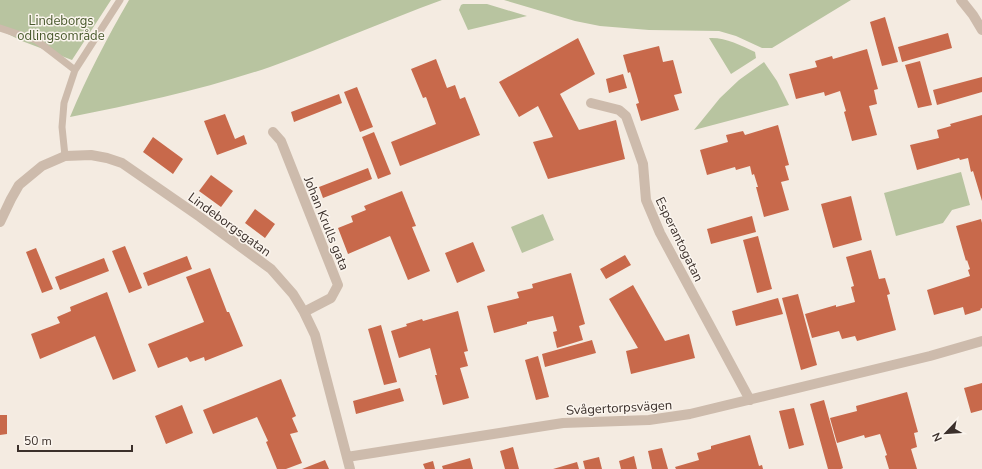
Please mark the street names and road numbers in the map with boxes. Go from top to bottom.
street label: Johan Krulls gata [299,173,353,273]
street label: Lindeborgsgatan [184,189,275,261]
street label: Esperantogatan [651,194,707,285]
street label: Svågertorpsvägen [565,396,673,420]

